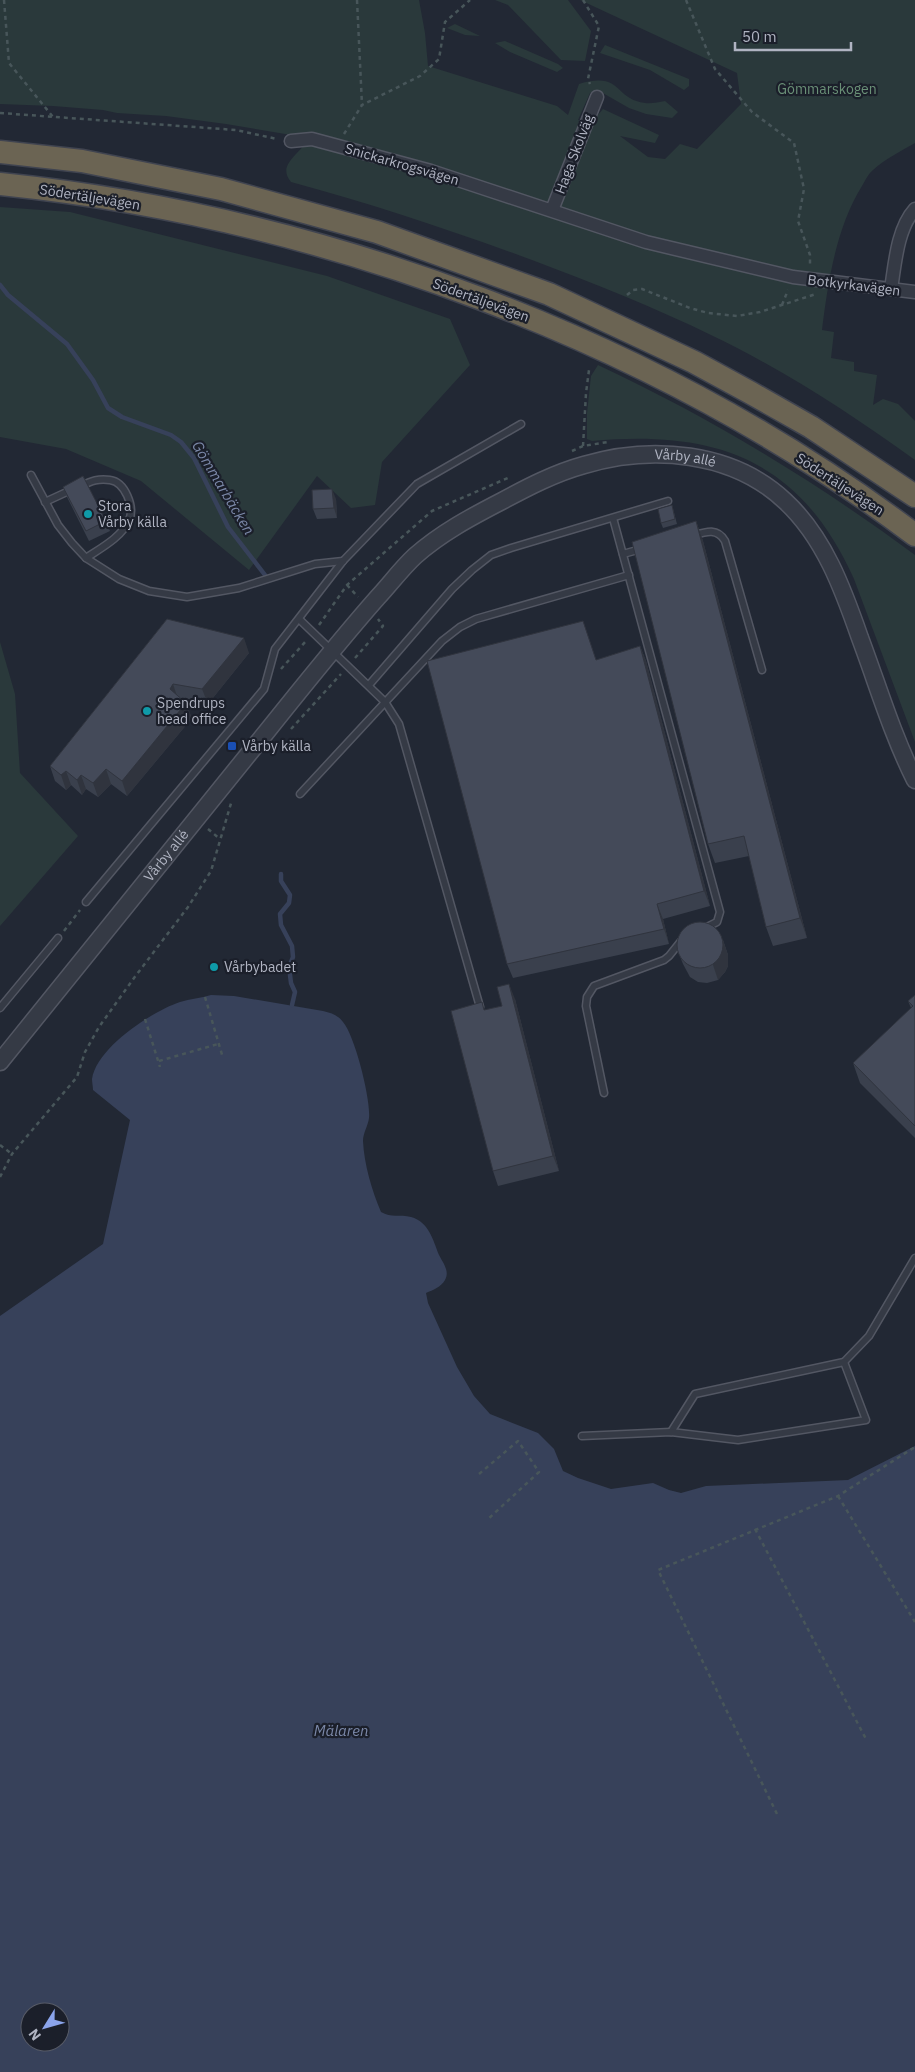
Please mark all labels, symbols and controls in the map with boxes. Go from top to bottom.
scale bar [735,20,851,52]
text: 50 m [742,27,777,46]
park label: Gömmarskogen [777,80,877,98]
street label: Haga Skolväg [551,111,598,196]
street label: Snickarkrogsvägen [343,139,461,189]
street label: Södertäljevägen [38,180,142,214]
street label: Botkyrkavägen [807,270,901,300]
street label: Södertäljevägen [430,274,532,326]
water label: Gömmarbäcken [188,437,259,538]
street label: Vårby allé [655,445,718,471]
street label: Södertäljevägen [793,449,887,519]
place label: Stora Vårby källa [98,497,167,531]
marker: Stora Vårby källa [82,508,94,520]
place label: Spendrups head office [157,694,227,728]
marker: Spendrups head office [141,705,153,717]
place label: Vårby källa [242,737,311,755]
marker: Vårby källa [226,740,238,752]
street label: Vårby allé [140,826,193,885]
place label: Vårbybadet [224,958,296,976]
marker: Vårbybadet [208,961,220,973]
water label: Mälaren [314,1721,368,1740]
north arrow [20,2002,70,2052]
text: N [24,2025,45,2044]

